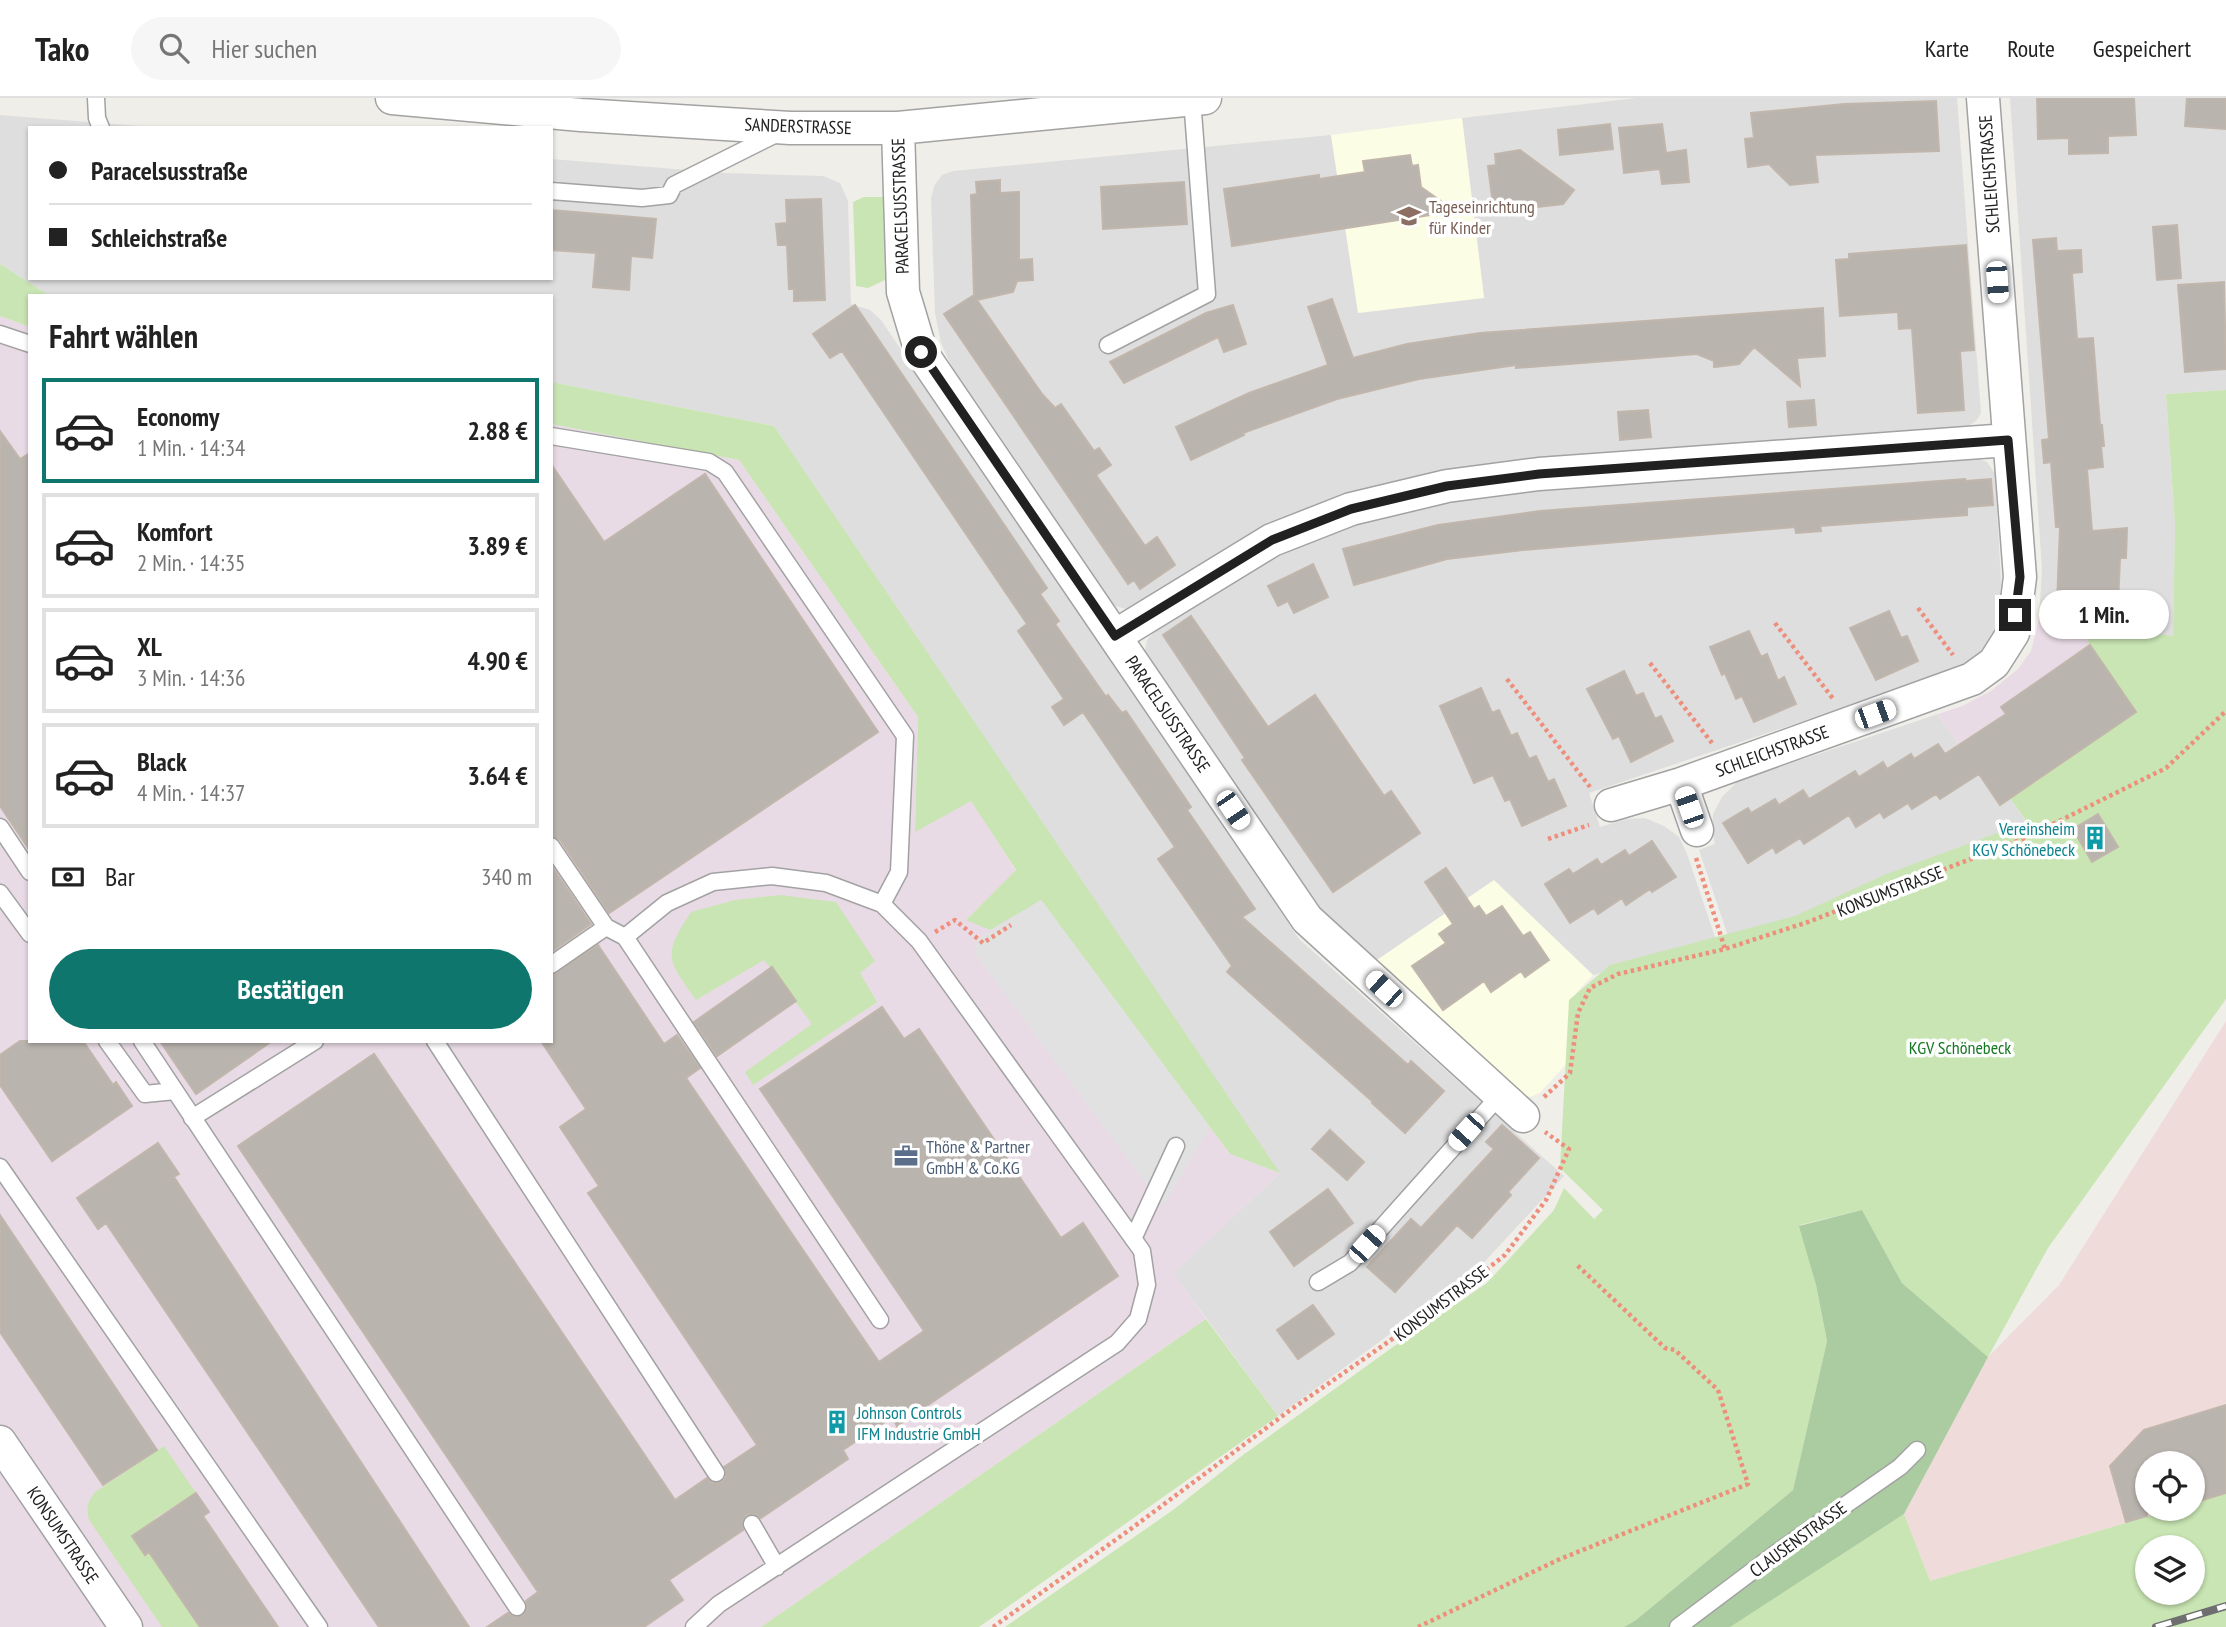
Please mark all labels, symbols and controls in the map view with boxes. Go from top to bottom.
search box [131,17,621,80]
text: Tako [35,27,89,70]
icon: search [155,29,193,67]
text: Hier suchen [211,32,317,65]
text: Karte [1925,33,1969,64]
text: Route [2007,33,2055,64]
text: Gespeichert [2093,33,2191,64]
street label: SANDERSTRASSE [744,113,852,139]
street label: SCHLEICHSTRASSE [1973,114,2005,234]
street label: PARACELSUSSTRASSE [886,138,914,274]
text: Paracelsusstraße [91,154,248,187]
place label: Tageseinrichtung für Kinder [1429,195,1535,239]
school or university icon: Tageseinrichtung für Kinder [1395,202,1423,230]
text: Schleichstraße [91,221,227,254]
car [1986,260,2009,304]
text: Fahrt wählen [49,315,198,357]
route start [905,336,937,368]
icon: car [53,399,116,462]
text: Economy [137,400,219,433]
text: 2.88 € [467,414,528,447]
text: 1 Min. · 14:34 [137,433,245,462]
icon: car [53,514,116,577]
text: Komfort [137,515,213,548]
text: 3.89 € [467,529,528,562]
text: 2 Min. · 14:35 [137,548,245,577]
callout: 1 Min. [2039,590,2169,640]
route end [1999,599,2031,631]
text: 1 Min. [2078,600,2130,629]
icon: car [53,629,116,692]
text: XL [137,630,162,663]
text: 4.90 € [467,644,528,677]
street label: PARACELSUSSTRASSE [1120,651,1216,777]
text: 3 Min. · 14:36 [137,663,245,692]
car [1852,697,1899,731]
street label: SCHLEICHSTRASSE [1712,720,1832,782]
icon: car [53,744,116,807]
text: Black [137,745,187,778]
text: 3.64 € [467,759,528,792]
text: 4 Min. · 14:37 [137,778,245,807]
car [1673,784,1706,830]
car [1213,787,1254,833]
place label: Vereinsheim KGV Schönebeck [1972,817,2075,861]
building icon: Vereinsheim KGV Schönebeck [2081,824,2109,852]
icon: cash [49,858,87,896]
text: Bar [105,860,135,893]
street label: KONSUMSTRASSE [1833,860,1947,922]
text: 340 m [481,862,532,891]
button: Bestätigen [49,949,532,1029]
car [1362,967,1407,1011]
park label: KGV Schönebeck [1909,1036,2011,1059]
car [1445,1109,1488,1155]
place label: Thöne & Partner GmbH & Co.KG [926,1135,1030,1179]
office icon: Thöne & Partner GmbH & Co.KG [892,1142,920,1170]
car [1346,1221,1389,1267]
street label: KONSUMSTRASSE [1389,1260,1493,1346]
place label: Johnson Controls IFM Industrie GmbH [856,1401,981,1445]
building icon: Johnson Controls IFM Industrie GmbH [823,1408,851,1436]
map controls [2135,1451,2205,1605]
button: locate [2135,1451,2205,1521]
street label: KONSUMSTRASSE [22,1482,104,1588]
street label: CLAUSENSTRASSE [1745,1496,1851,1582]
button: layers [2135,1535,2205,1605]

